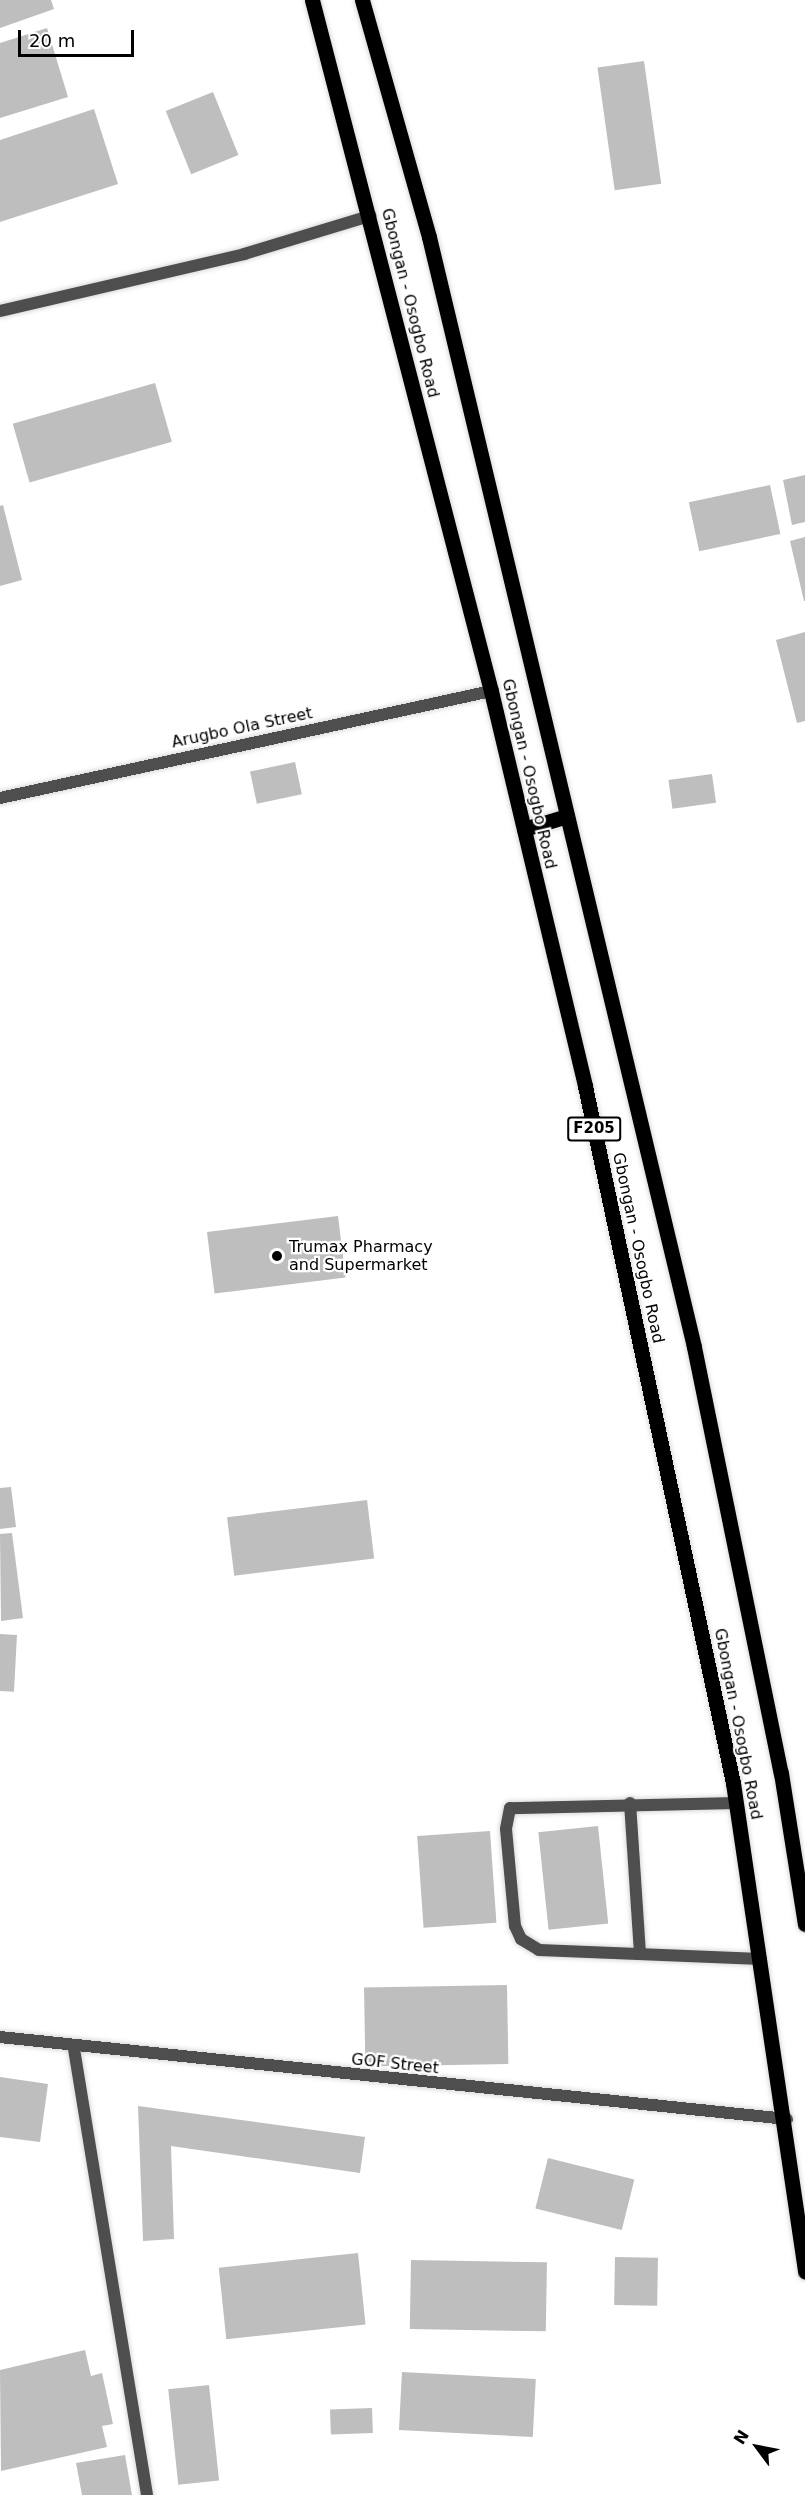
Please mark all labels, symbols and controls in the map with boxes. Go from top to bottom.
scale bar [21,18,136,56]
text: 20 m [29,30,75,51]
street label: Gbongan - Osogbo Road [377,206,443,400]
street label: Gbongan - Osogbo Road [498,677,560,871]
street label: Arugbo Ola Street [170,704,314,752]
road number: F205 [567,1117,621,1141]
street label: Gbongan - Osogbo Road [608,1151,668,1345]
place label: Trumax Pharmacy and Supermarket [289,1237,433,1275]
marker: Trumax Pharmacy and Supermarket [270,1249,284,1263]
street label: Gbongan - Osogbo Road [710,1627,766,1821]
street label: GOF Street [350,2050,440,2078]
north arrow [727,2417,787,2477]
text: N [730,2426,753,2448]

